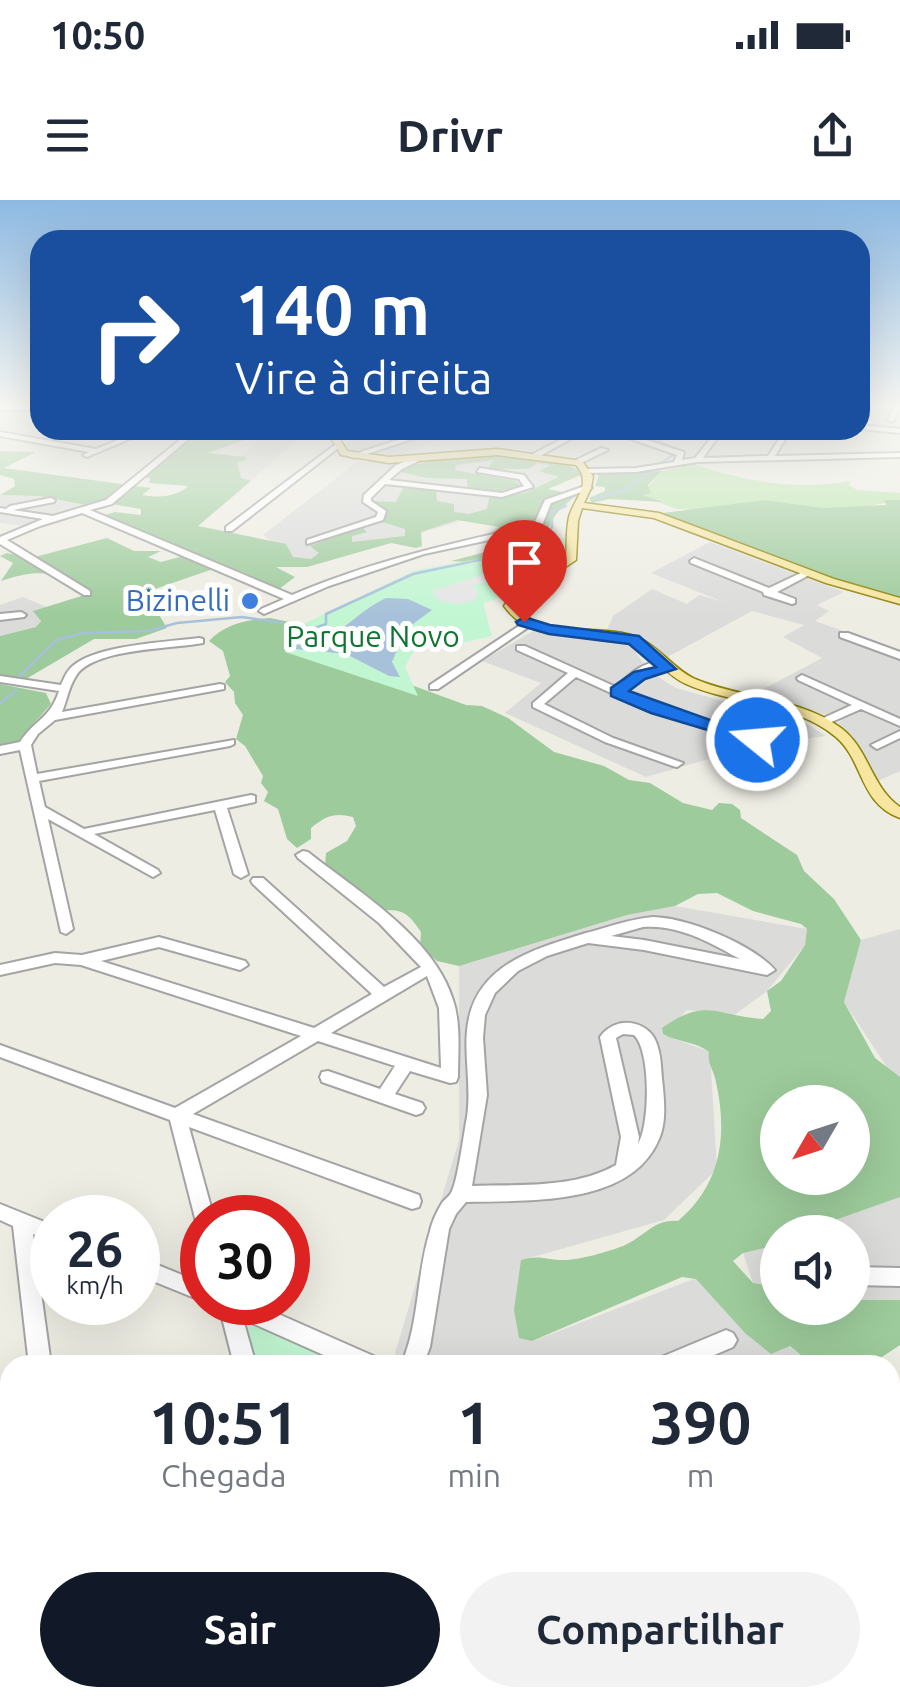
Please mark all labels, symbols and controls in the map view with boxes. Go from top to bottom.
text: 10:50 [50,14,145,56]
icon: menu [40,108,95,163]
icon: share [805,108,860,163]
text: Drivr [397,110,503,161]
icon: right [70,270,200,400]
text: 140 m [235,270,430,348]
text: Vire à direita [235,352,492,403]
pin [482,520,567,623]
icon: arrive [497,535,552,590]
place label: Bizinelli [126,583,230,617]
marker: Bizinelli [239,590,261,612]
park label: Parque Novo [286,619,460,653]
position arrow [705,688,809,792]
north arrow [760,1085,870,1195]
map controls [760,1085,870,1325]
speed limit sign: 30 [180,1195,310,1325]
button: sound [760,1215,870,1325]
text: 26 [67,1220,123,1276]
text: km/h [66,1271,124,1299]
text: 10:51 [149,1388,299,1455]
text: 1 [457,1388,491,1455]
text: 390 [650,1388,751,1455]
text: Chegada [161,1457,287,1493]
text: min [447,1457,501,1493]
text: m [687,1457,714,1493]
button: Sair [40,1572,440,1687]
button: Compartilhar [460,1572,860,1687]

